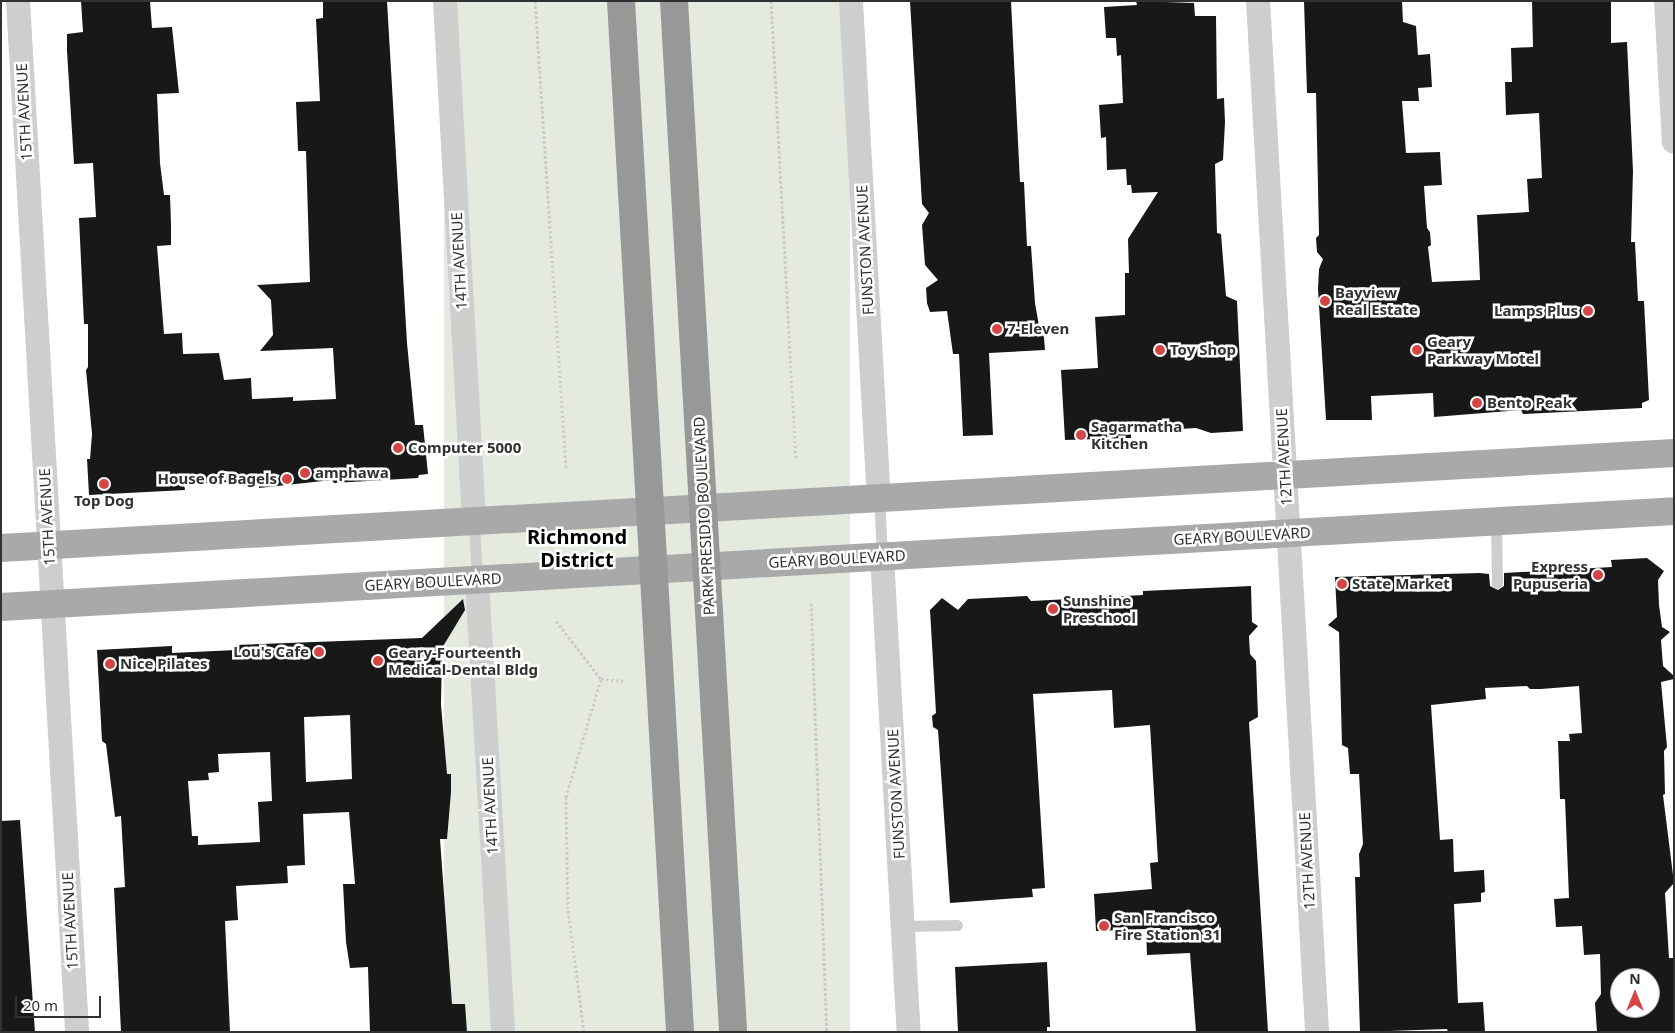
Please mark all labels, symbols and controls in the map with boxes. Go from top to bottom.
street label: 15TH AVENUE [12,63,36,161]
street label: FUNSTON AVENUE [853,184,877,316]
street label: 14TH AVENUE [447,212,471,310]
place label: Bayview Real Estate [1335,283,1418,318]
marker: Bayview Real Estate [1319,295,1331,307]
place label: Lamps Plus [1494,302,1578,320]
marker: Lamps Plus [1582,305,1594,317]
place label: 7-Eleven [1007,320,1069,338]
marker: 7-Eleven [991,323,1003,335]
place label: Geary Parkway Motel [1427,332,1539,367]
place label: Toy Shop [1170,341,1236,359]
marker: Toy Shop [1154,344,1166,356]
marker: Geary Parkway Motel [1411,344,1423,356]
place label: Bento Peak [1487,394,1572,412]
marker: Bento Peak [1471,397,1483,409]
street label: 12TH AVENUE [1272,408,1296,506]
street label: PARK PRESIDIO BOULEVARD [690,416,718,616]
place label: Sagarmatha Kitchen [1091,417,1182,452]
marker: Sagarmatha Kitchen [1075,429,1087,441]
place label: Computer 5000 [408,439,521,457]
marker: Computer 5000 [392,442,404,454]
place label: amphawa [315,464,389,482]
marker: amphawa [299,467,311,479]
street label: 15TH AVENUE [35,468,59,566]
place label: House of Bagels [158,470,277,488]
marker: House of Bagels [281,473,293,485]
marker: Top Dog [98,478,110,490]
place label: Top Dog [74,492,134,510]
street label: GEARY BOULEVARD [1173,523,1311,549]
district label: Richmond District [527,525,627,572]
street label: GEARY BOULEVARD [768,546,906,572]
place label: Express Pupuseria [1513,557,1588,592]
street label: GEARY BOULEVARD [364,569,502,595]
marker: Express Pupuseria [1592,569,1604,581]
place label: State Market [1352,575,1450,593]
marker: State Market [1336,578,1348,590]
place label: Sunshine Preschool [1063,591,1136,626]
marker: Sunshine Preschool [1047,603,1059,615]
place label: Lou's Cafe [233,643,309,661]
place label: Geary-Fourteenth Medical-Dental Bldg [388,643,538,678]
marker: Lou's Cafe [313,646,325,658]
place label: Nice Pilates [120,655,208,673]
marker: Geary-Fourteenth Medical-Dental Bldg [372,655,384,667]
marker: Nice Pilates [104,658,116,670]
street label: FUNSTON AVENUE [884,728,908,860]
street label: 14TH AVENUE [478,757,502,855]
street label: 12TH AVENUE [1295,812,1319,910]
street label: 15TH AVENUE [58,872,82,970]
place label: San Francisco Fire Station 31 [1114,908,1221,943]
marker: San Francisco Fire Station 31 [1098,920,1110,932]
north arrow [1610,968,1660,1018]
text: N [1629,969,1641,988]
scale bar [18,986,104,1018]
text: 20 m [23,995,58,1015]

